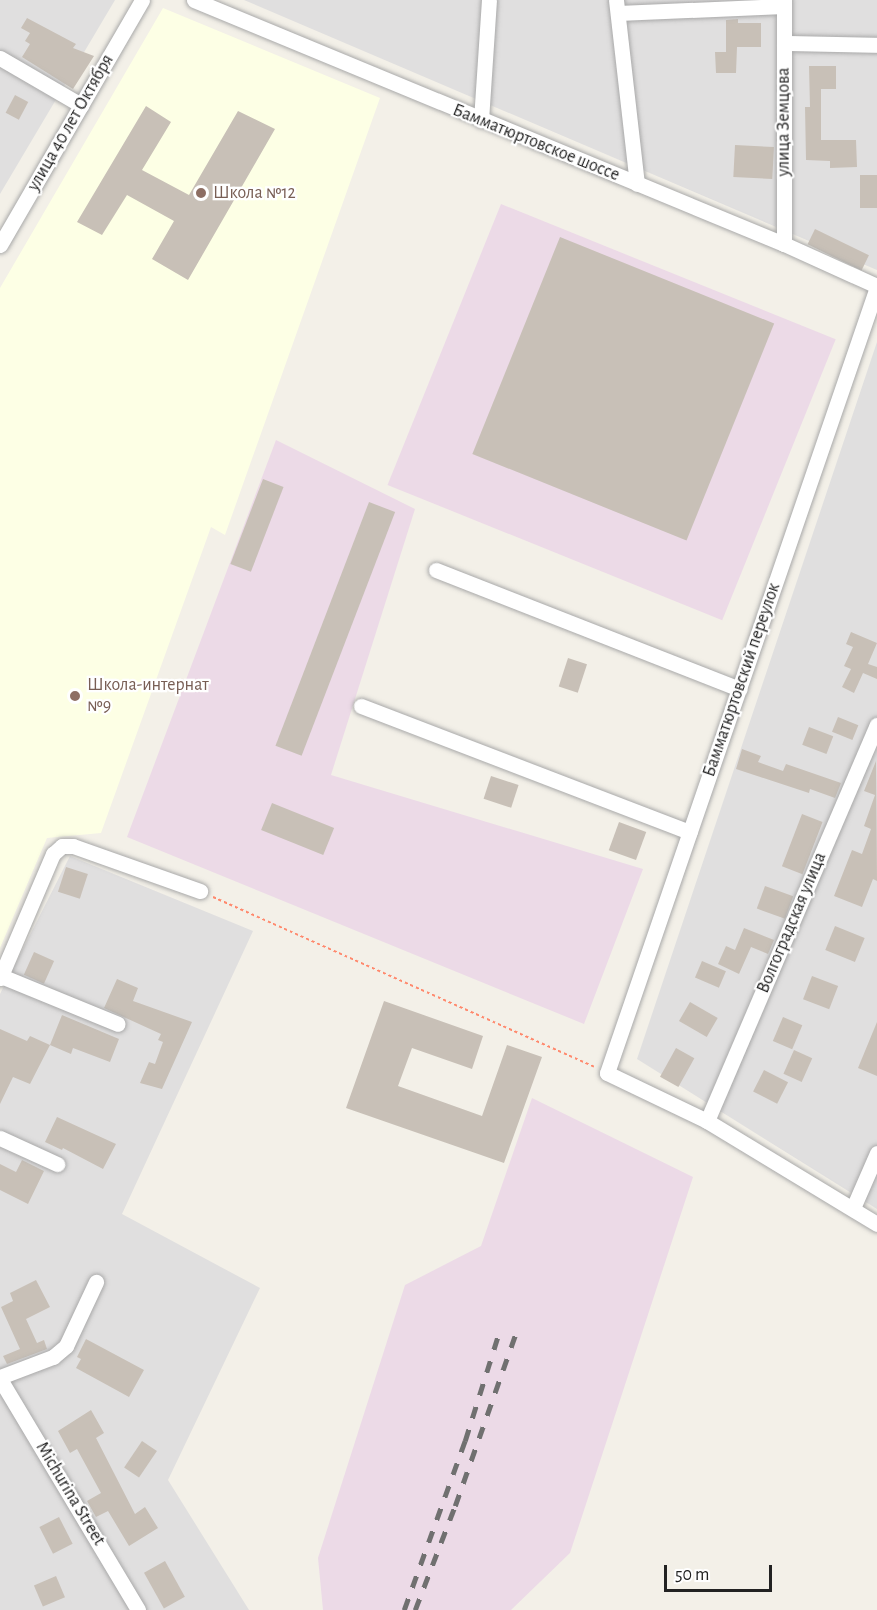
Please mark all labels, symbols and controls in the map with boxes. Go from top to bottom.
street label: улица 40 лет Октября [23,51,119,195]
street label: улица Земцова [773,67,795,177]
street label: Бамматюртовское шоссе [449,100,623,186]
place label: Школа №12 [213,182,296,204]
marker: Школа №12 [194,186,208,200]
street label: Бамматюртовский переулок [699,580,785,780]
place label: Школа-интернат №9 [87,675,209,718]
marker: Школа-интернат №9 [68,689,82,703]
street label: Волгоградская улица [753,849,831,997]
street label: Michurina Street [31,1438,109,1550]
scale bar [667,1553,775,1591]
text: 50 m [675,1566,709,1584]

